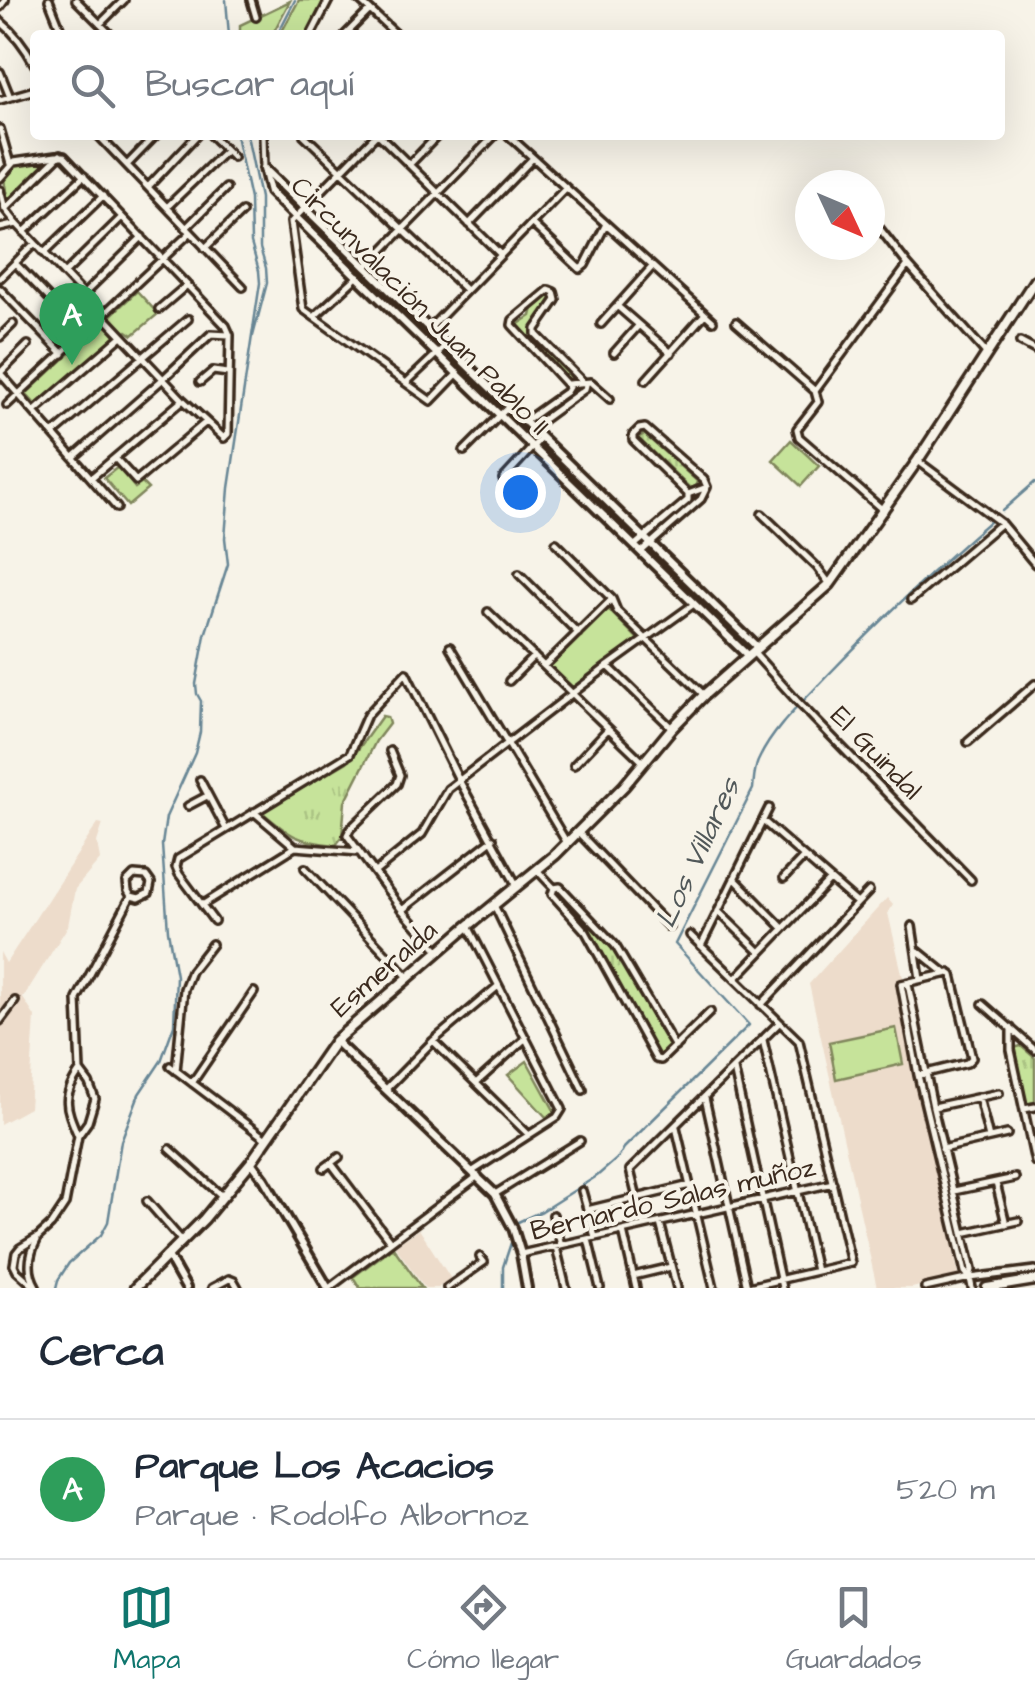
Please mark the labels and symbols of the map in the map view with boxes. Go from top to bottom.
street label: Circunvalación Juan Pablo II [282,168,558,444]
north arrow [795,170,885,260]
pin: A [40,282,104,365]
your location [495,467,546,518]
street label: El Guindal [821,697,931,809]
water label: Los Villares [645,770,752,935]
street label: Esmeralda [322,912,446,1026]
street label: Bernardo Salas muñoz [527,1147,819,1251]

